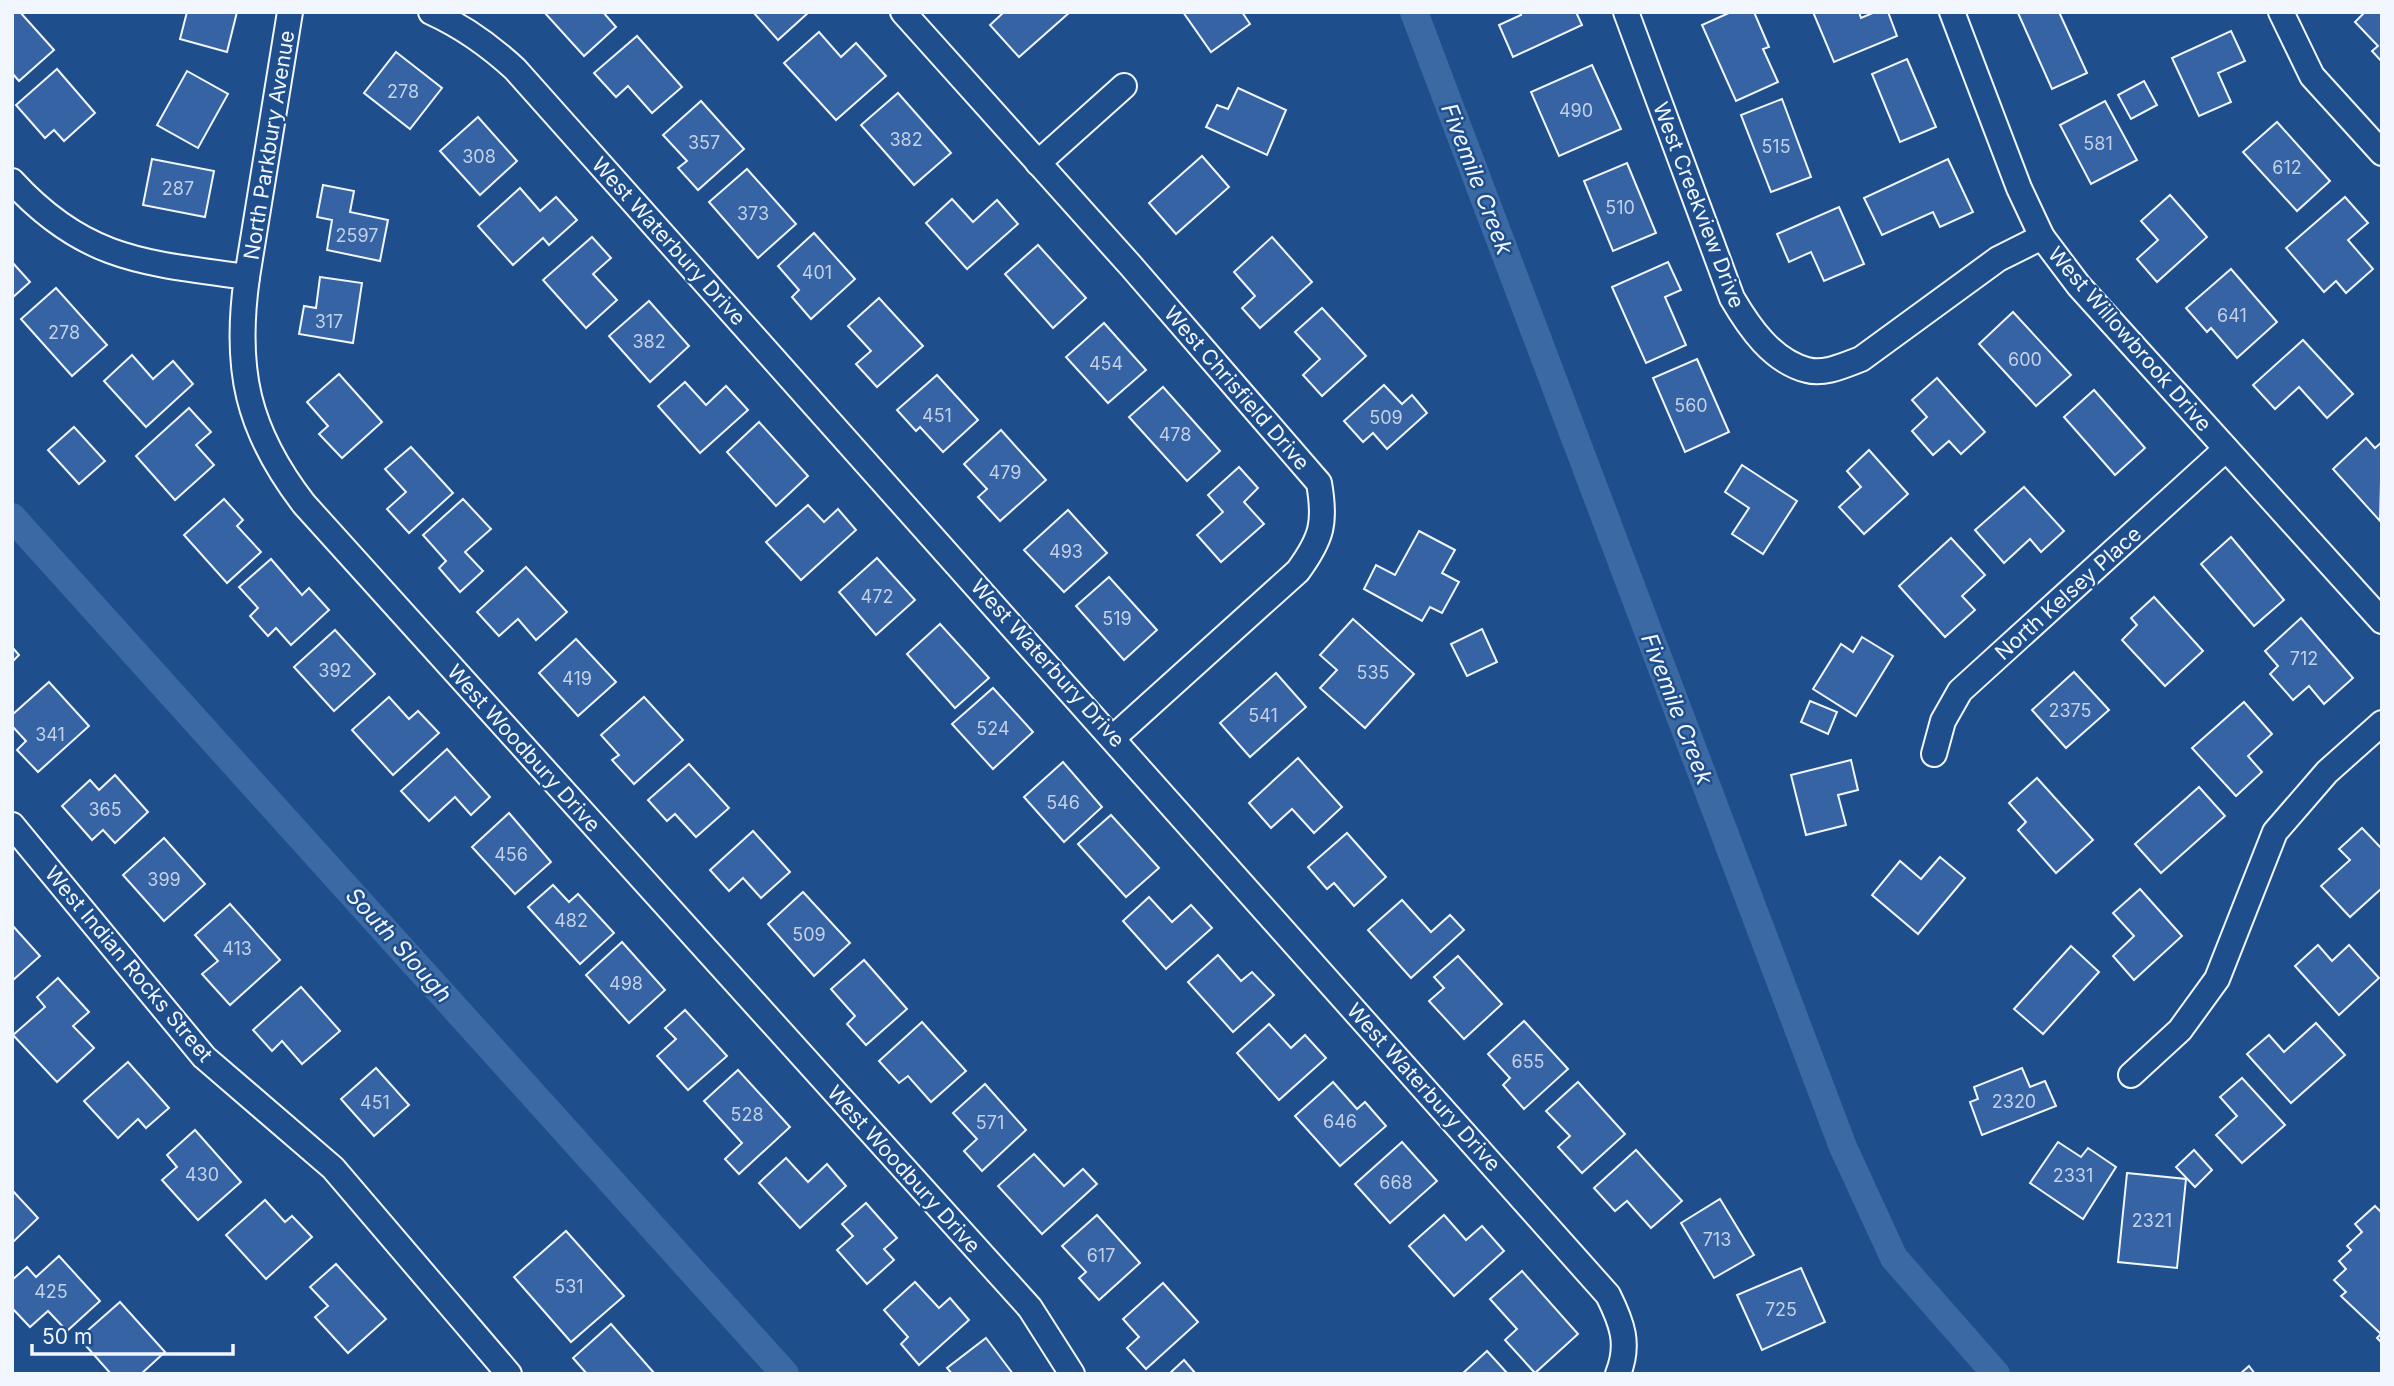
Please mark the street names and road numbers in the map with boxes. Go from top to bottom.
street label: North Parkbury Avenue [239,29,299,261]
street label: West Creekview Drive [1648,98,1750,312]
street label: West Waterbury Drive [587,152,751,330]
street label: West Willowbrook Drive [2043,242,2217,436]
street label: West Chrisfield Drive [1159,301,1315,475]
street label: North Kelsey Place [1990,521,2146,665]
street label: West Waterbury Drive [966,574,1130,752]
street label: West Woodbury Drive [442,659,606,837]
street label: West Indian Rocks Street [40,861,218,1067]
street label: West Waterbury Drive [1342,998,1506,1176]
street label: West Woodbury Drive [822,1080,986,1258]

